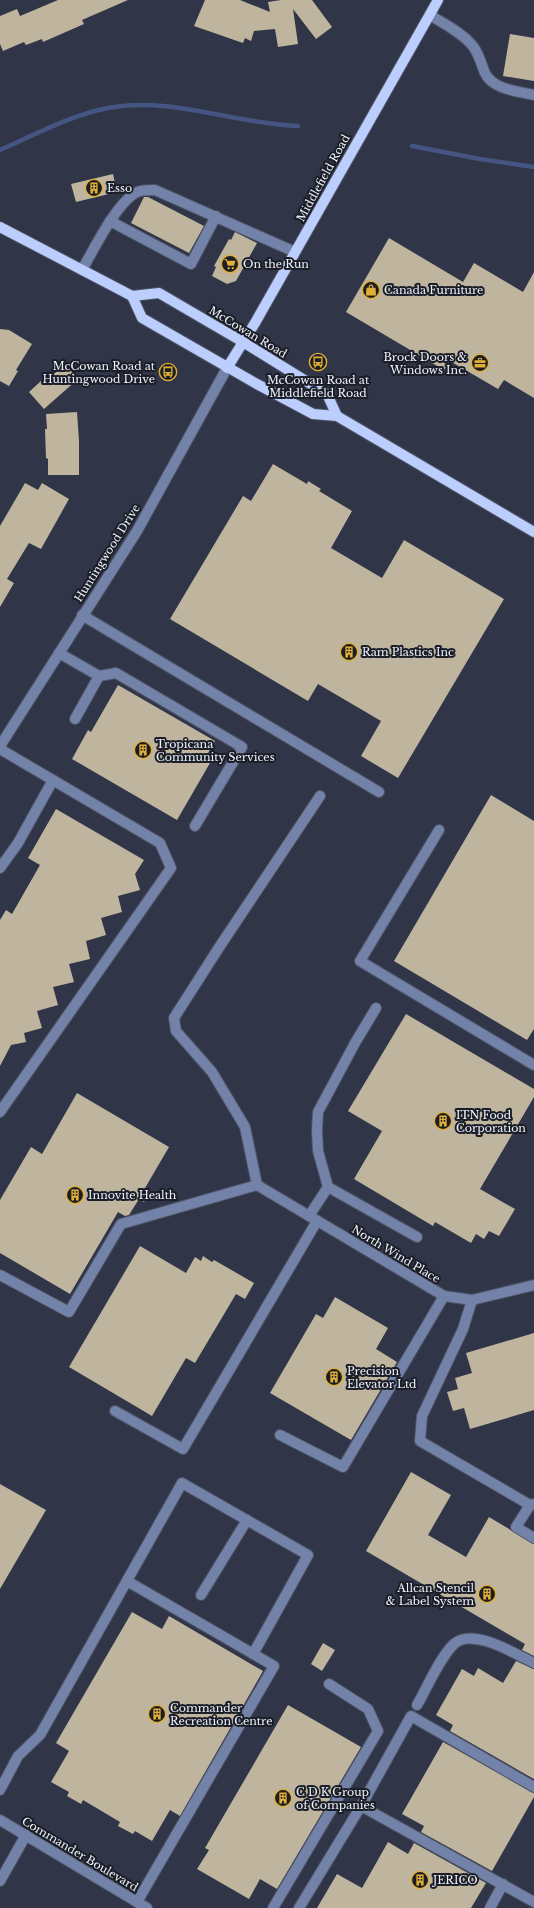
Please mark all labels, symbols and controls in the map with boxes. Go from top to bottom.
street label: Middlefield Road [293,132,353,224]
building icon: Esso [84,178,104,198]
place label: Esso [107,181,132,195]
supermarket icon: On the Run [220,254,240,274]
place label: On the Run [243,257,309,271]
shop icon: Canada Furniture [361,280,381,300]
place label: Canada Furniture [384,283,483,297]
street label: McCowan Road [206,303,290,361]
place label: Brock Doors & Windows Inc. [383,350,467,377]
bus stop icon: McCowan Road at Middlefield Road [308,352,328,372]
office icon: Brock Doors & Windows Inc. [470,353,490,373]
place label: McCowan Road at Huntingwood Drive [42,359,156,386]
bus stop icon: McCowan Road at Huntingwood Drive [158,362,178,382]
place label: McCowan Road at Middlefield Road [267,373,370,400]
street label: Huntingwood Drive [71,502,143,604]
building icon: Ram Plastics Inc [339,642,359,662]
place label: Ram Plastics Inc [362,645,454,659]
place label: Tropicana Community Services [156,737,275,764]
building icon: Tropicana Community Services [133,740,153,760]
place label: ITN Food Corporation [456,1108,526,1135]
building icon: ITN Food Corporation [433,1111,453,1131]
building icon: Innovite Health [65,1185,85,1205]
place label: Innovite Health [88,1188,177,1202]
street label: North Wind Place [349,1222,443,1286]
place label: Precision Elevator Ltd [347,1364,417,1391]
building icon: Precision Elevator Ltd [324,1367,344,1387]
place label: Allcan Stencil & Label System [386,1581,474,1608]
building icon: Allcan Stencil & Label System [477,1584,497,1604]
place label: Commander Recreation Centre [170,1701,272,1728]
building icon: Commander Recreation Centre [147,1704,167,1724]
place label: C D K Group of Companies [296,1785,375,1812]
building icon: C D K Group of Companies [273,1788,293,1808]
street label: Commander Boulevard [19,1814,141,1895]
building icon: JERICO [410,1870,430,1890]
place label: JERICO [431,1873,478,1887]

